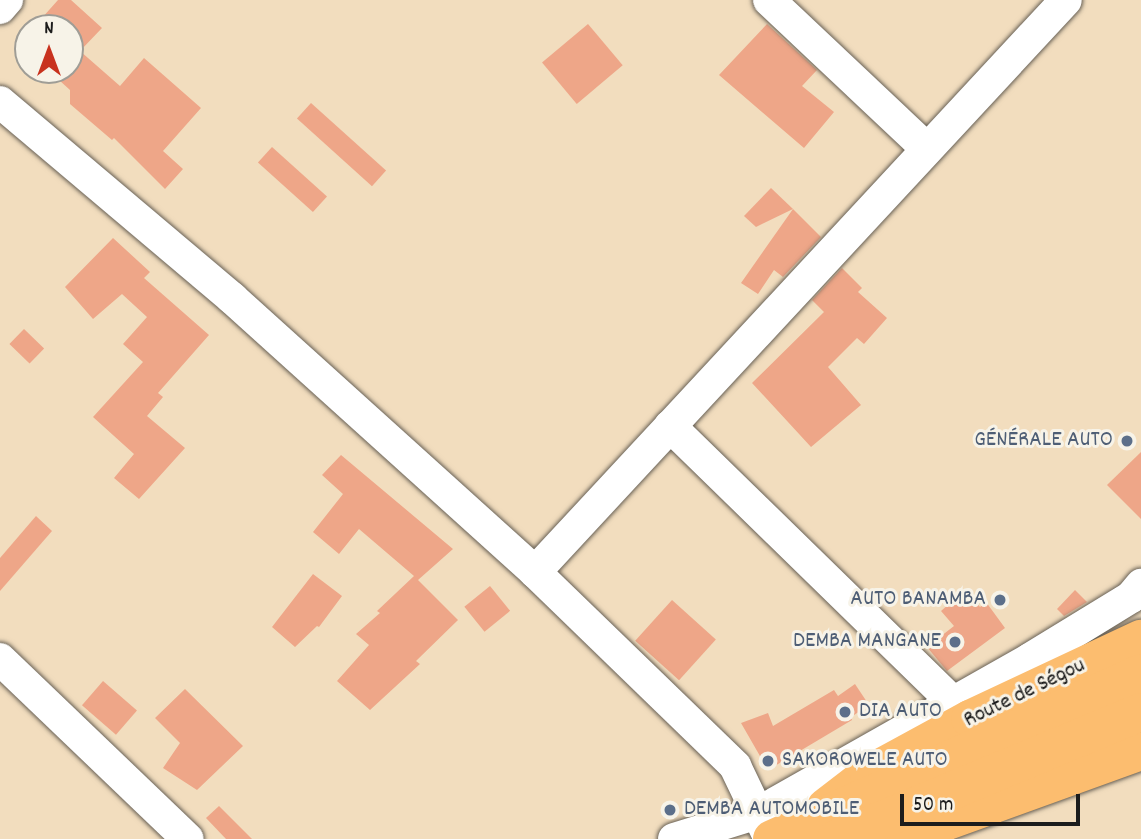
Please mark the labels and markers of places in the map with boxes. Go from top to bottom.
place label: GÉNÉRALE AUTO [974,427,1113,455]
marker: GÉNÉRALE AUTO [1119,433,1135,449]
place label: AUTO BANAMBA [850,586,986,614]
marker: AUTO BANAMBA [992,592,1008,608]
place label: DEMBA MANGANE [793,628,941,656]
marker: DEMBA MANGANE [947,634,963,650]
place label: DIA AUTO [859,698,942,726]
marker: DIA AUTO [837,704,853,720]
place label: SAKOROWELE AUTO [782,747,948,775]
marker: SAKOROWELE AUTO [760,753,776,769]
place label: DEMBA AUTOMOBILE [684,796,859,824]
marker: DEMBA AUTOMOBILE [662,802,678,818]

